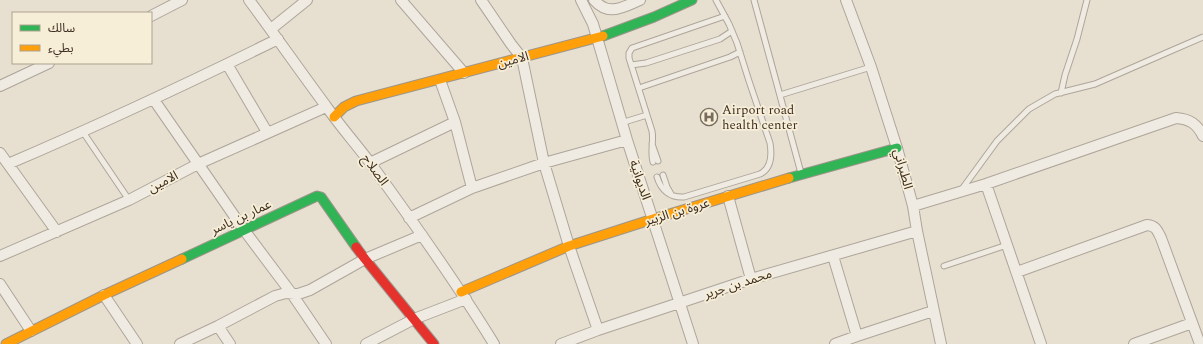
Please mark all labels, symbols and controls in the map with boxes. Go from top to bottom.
legend [12,12,152,64]
text: سالك [48,19,75,38]
text: بطيء [48,39,74,58]
street label: الامين [495,46,531,74]
place label: Airport road health center [722,100,798,135]
hospital icon: Airport road health center [699,107,719,127]
street label: الطبراني [888,147,918,191]
street label: الصلاح [357,150,393,190]
street label: الديوانية [624,157,656,203]
street label: الامين [144,166,182,198]
street label: عروة بن الزبير [641,193,712,232]
street label: عمار بن ياسر [206,194,275,240]
street label: محمد بن جرير [700,264,775,305]

